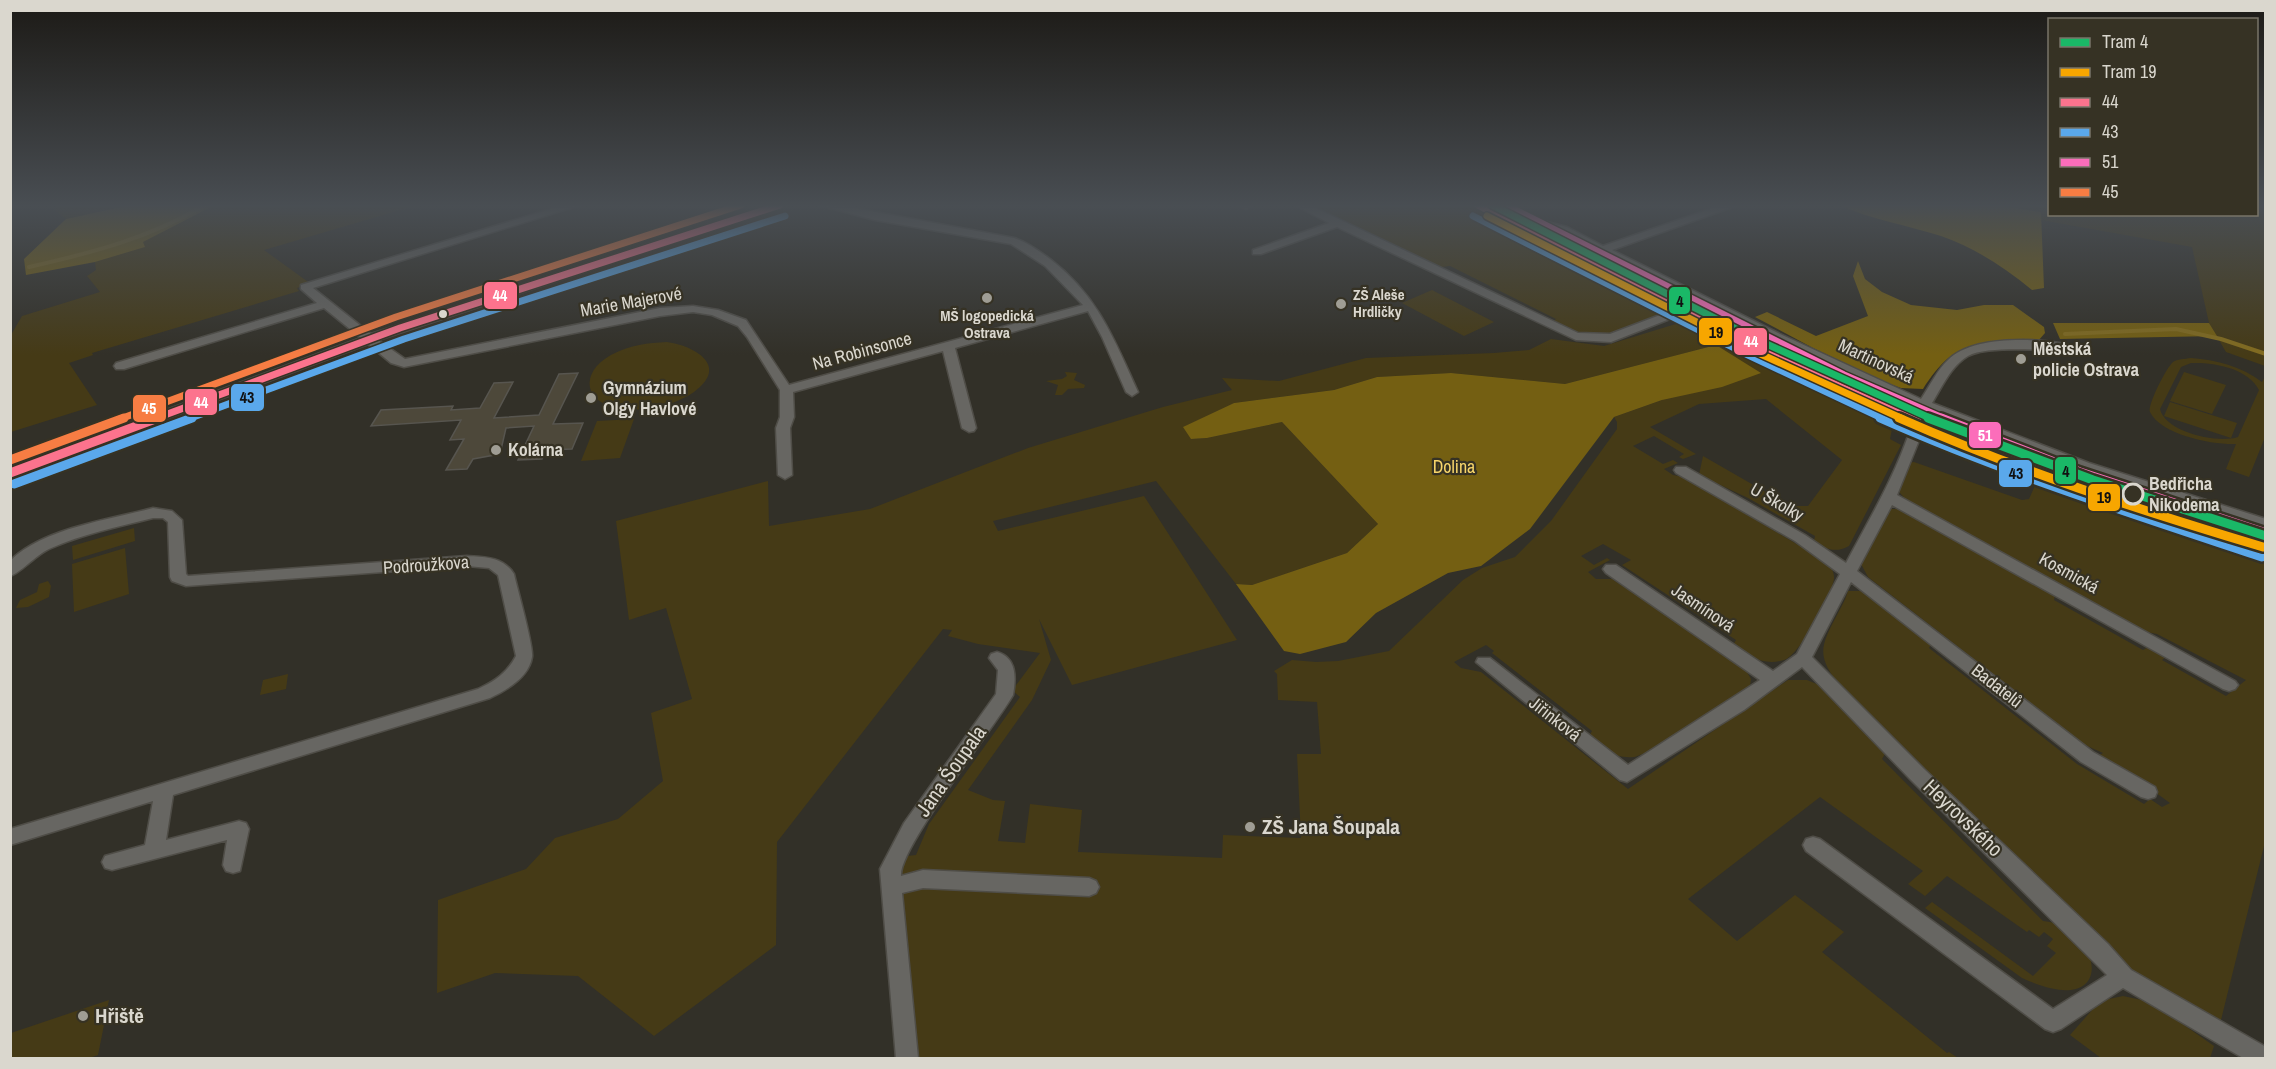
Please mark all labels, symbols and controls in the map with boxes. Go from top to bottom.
legend [2048,18,2258,216]
text: Tram 4 [2102,29,2148,54]
text: Tram 19 [2102,59,2156,84]
text: 44 [2102,89,2118,114]
text: 43 [2102,119,2118,144]
text: 51 [2102,149,2119,174]
text: 45 [2102,179,2118,204]
street label: Marie Majerové [578,280,684,323]
line badge: 44 [483,281,518,310]
text: 44 [493,284,508,306]
place label: ZŠ Aleše Hrdličky [1353,284,1405,322]
line badge: 4 [1668,286,1691,315]
text: 4 [1676,290,1684,312]
marker: MŠ logopedická Ostrava [980,291,994,305]
marker: ZŠ Aleše Hrdličky [1334,297,1348,311]
place label: MŠ logopedická Ostrava [940,305,1034,343]
unlabelled marker [437,308,449,320]
line badge: 19 [1698,317,1733,346]
text: 19 [1709,321,1723,343]
street label: Na Robinsonce [809,325,914,376]
line badge: 44 [1733,327,1768,356]
text: 44 [1744,330,1759,352]
street label: Martinovská [1834,332,1918,389]
place label: Městská policie Ostrava [2033,336,2140,382]
marker: Městská policie Ostrava [2014,352,2028,366]
place label: Gymnázium Olgy Havlové [603,375,697,421]
line badge: 43 [230,383,265,412]
text: 43 [240,386,254,408]
line badge: 44 [184,388,218,416]
text: 44 [194,391,209,413]
marker: Gymnázium Olgy Havlové [584,391,598,405]
line badge: 45 [132,394,167,423]
text: 45 [142,397,156,419]
line badge: 51 [1968,421,2002,449]
text: 51 [1978,424,1993,446]
place label: Kolárna [508,437,564,462]
marker: Kolárna [489,443,503,457]
park label: Dolina [1433,454,1475,479]
line badge: 4 [2054,456,2077,485]
line badge: 43 [1998,459,2033,488]
text: 4 [2062,460,2070,482]
text: 43 [2009,462,2023,484]
place label: Bedřicha Nikodema [2149,471,2220,517]
street label: U Školky [1746,476,1809,527]
line badge: 19 [2087,483,2121,512]
marker: Bedřicha Nikodema [2122,483,2144,505]
text: 19 [2097,486,2111,508]
street label: Kosmická [2035,546,2104,599]
street label: Podroužkova [382,549,470,580]
street label: Jasmínová [1667,577,1740,638]
street label: Badatelů [1967,658,2028,713]
street label: Jiřinková [1524,690,1587,747]
street label: Jana Šoupala [909,719,993,822]
street label: Heyrovského [1917,772,2010,863]
place label: ZŠ Jana Šoupala [1262,812,1400,841]
marker: ZŠ Jana Šoupala [1243,820,1257,834]
place label: Hřiště [95,1001,144,1030]
marker: Hřiště [76,1009,90,1023]

